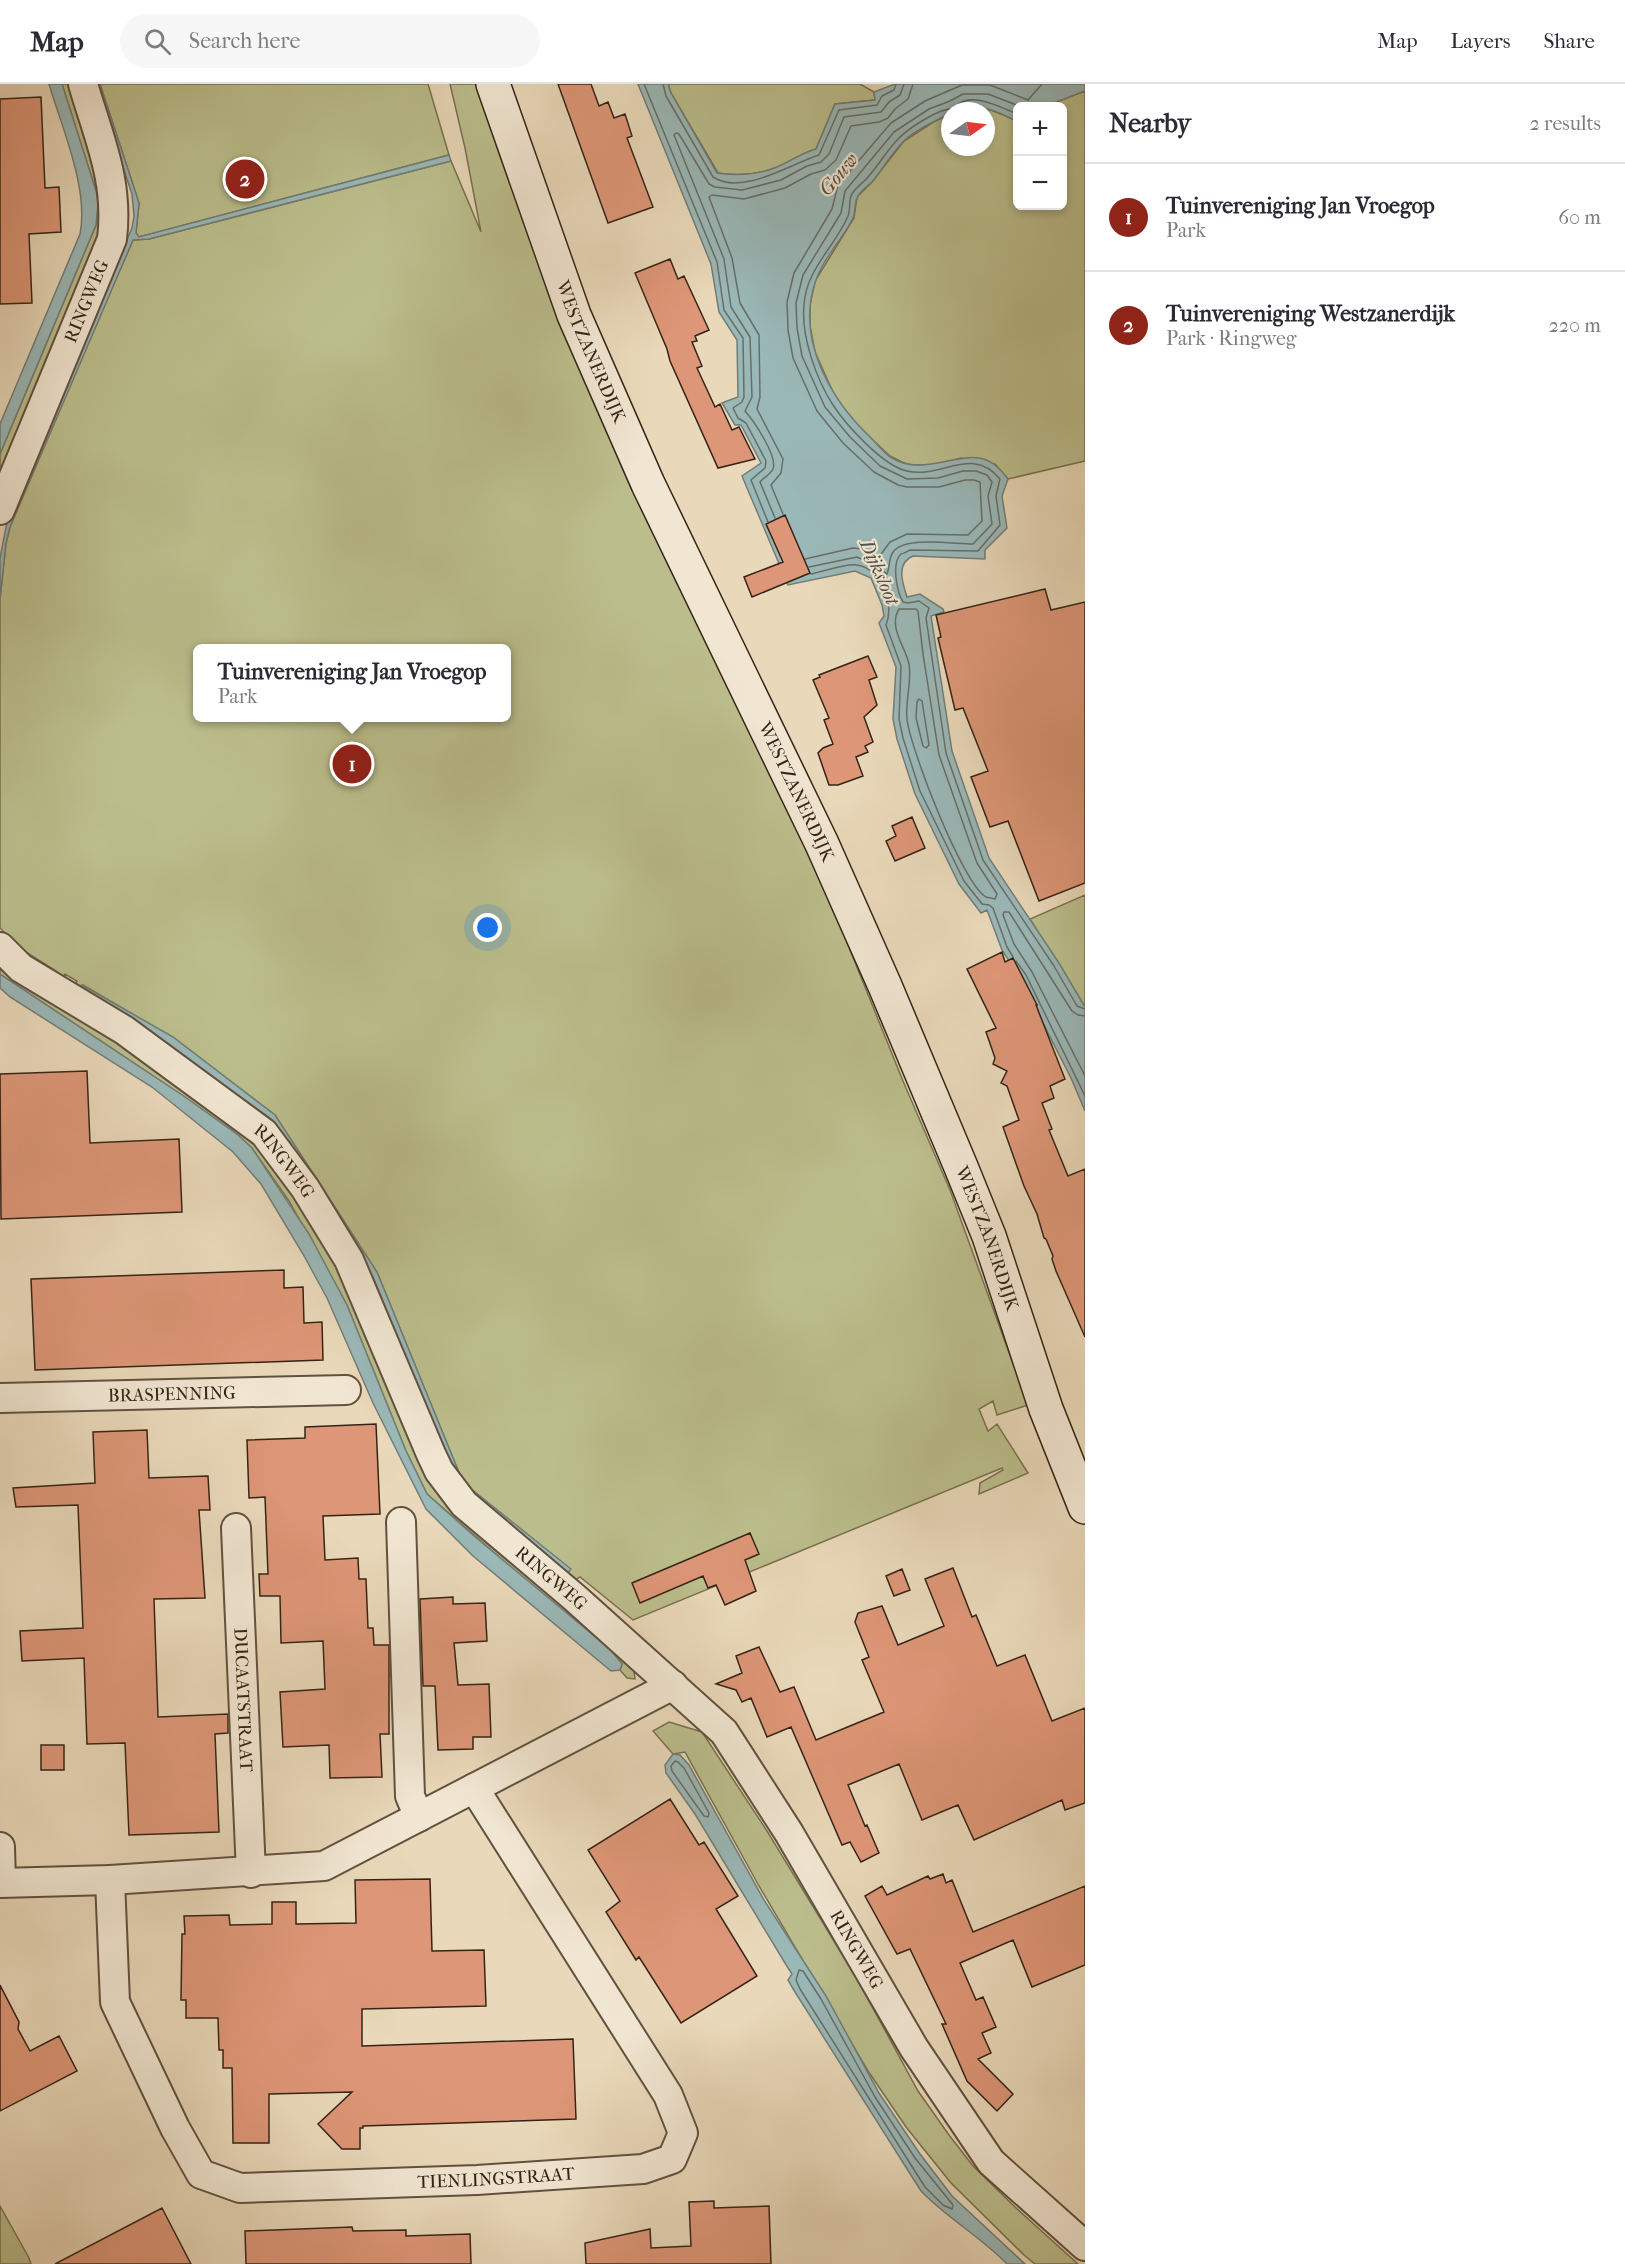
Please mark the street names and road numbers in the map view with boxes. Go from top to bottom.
street label: RINGWEG [60,257,113,346]
street label: WESTZANERDIJK [551,277,630,427]
street label: WESTZANERDIJK [753,718,839,866]
street label: RINGWEG [250,1119,319,1202]
street label: WESTZANERDIJK [950,1162,1023,1314]
street label: BRASPENNING [108,1383,236,1407]
street label: RINGWEG [511,1542,591,1615]
street label: DUCAATSTRAAT [229,1627,257,1773]
street label: RINGWEG [825,1906,887,1993]
street label: TIENLINGSTRAAT [417,2164,576,2193]

